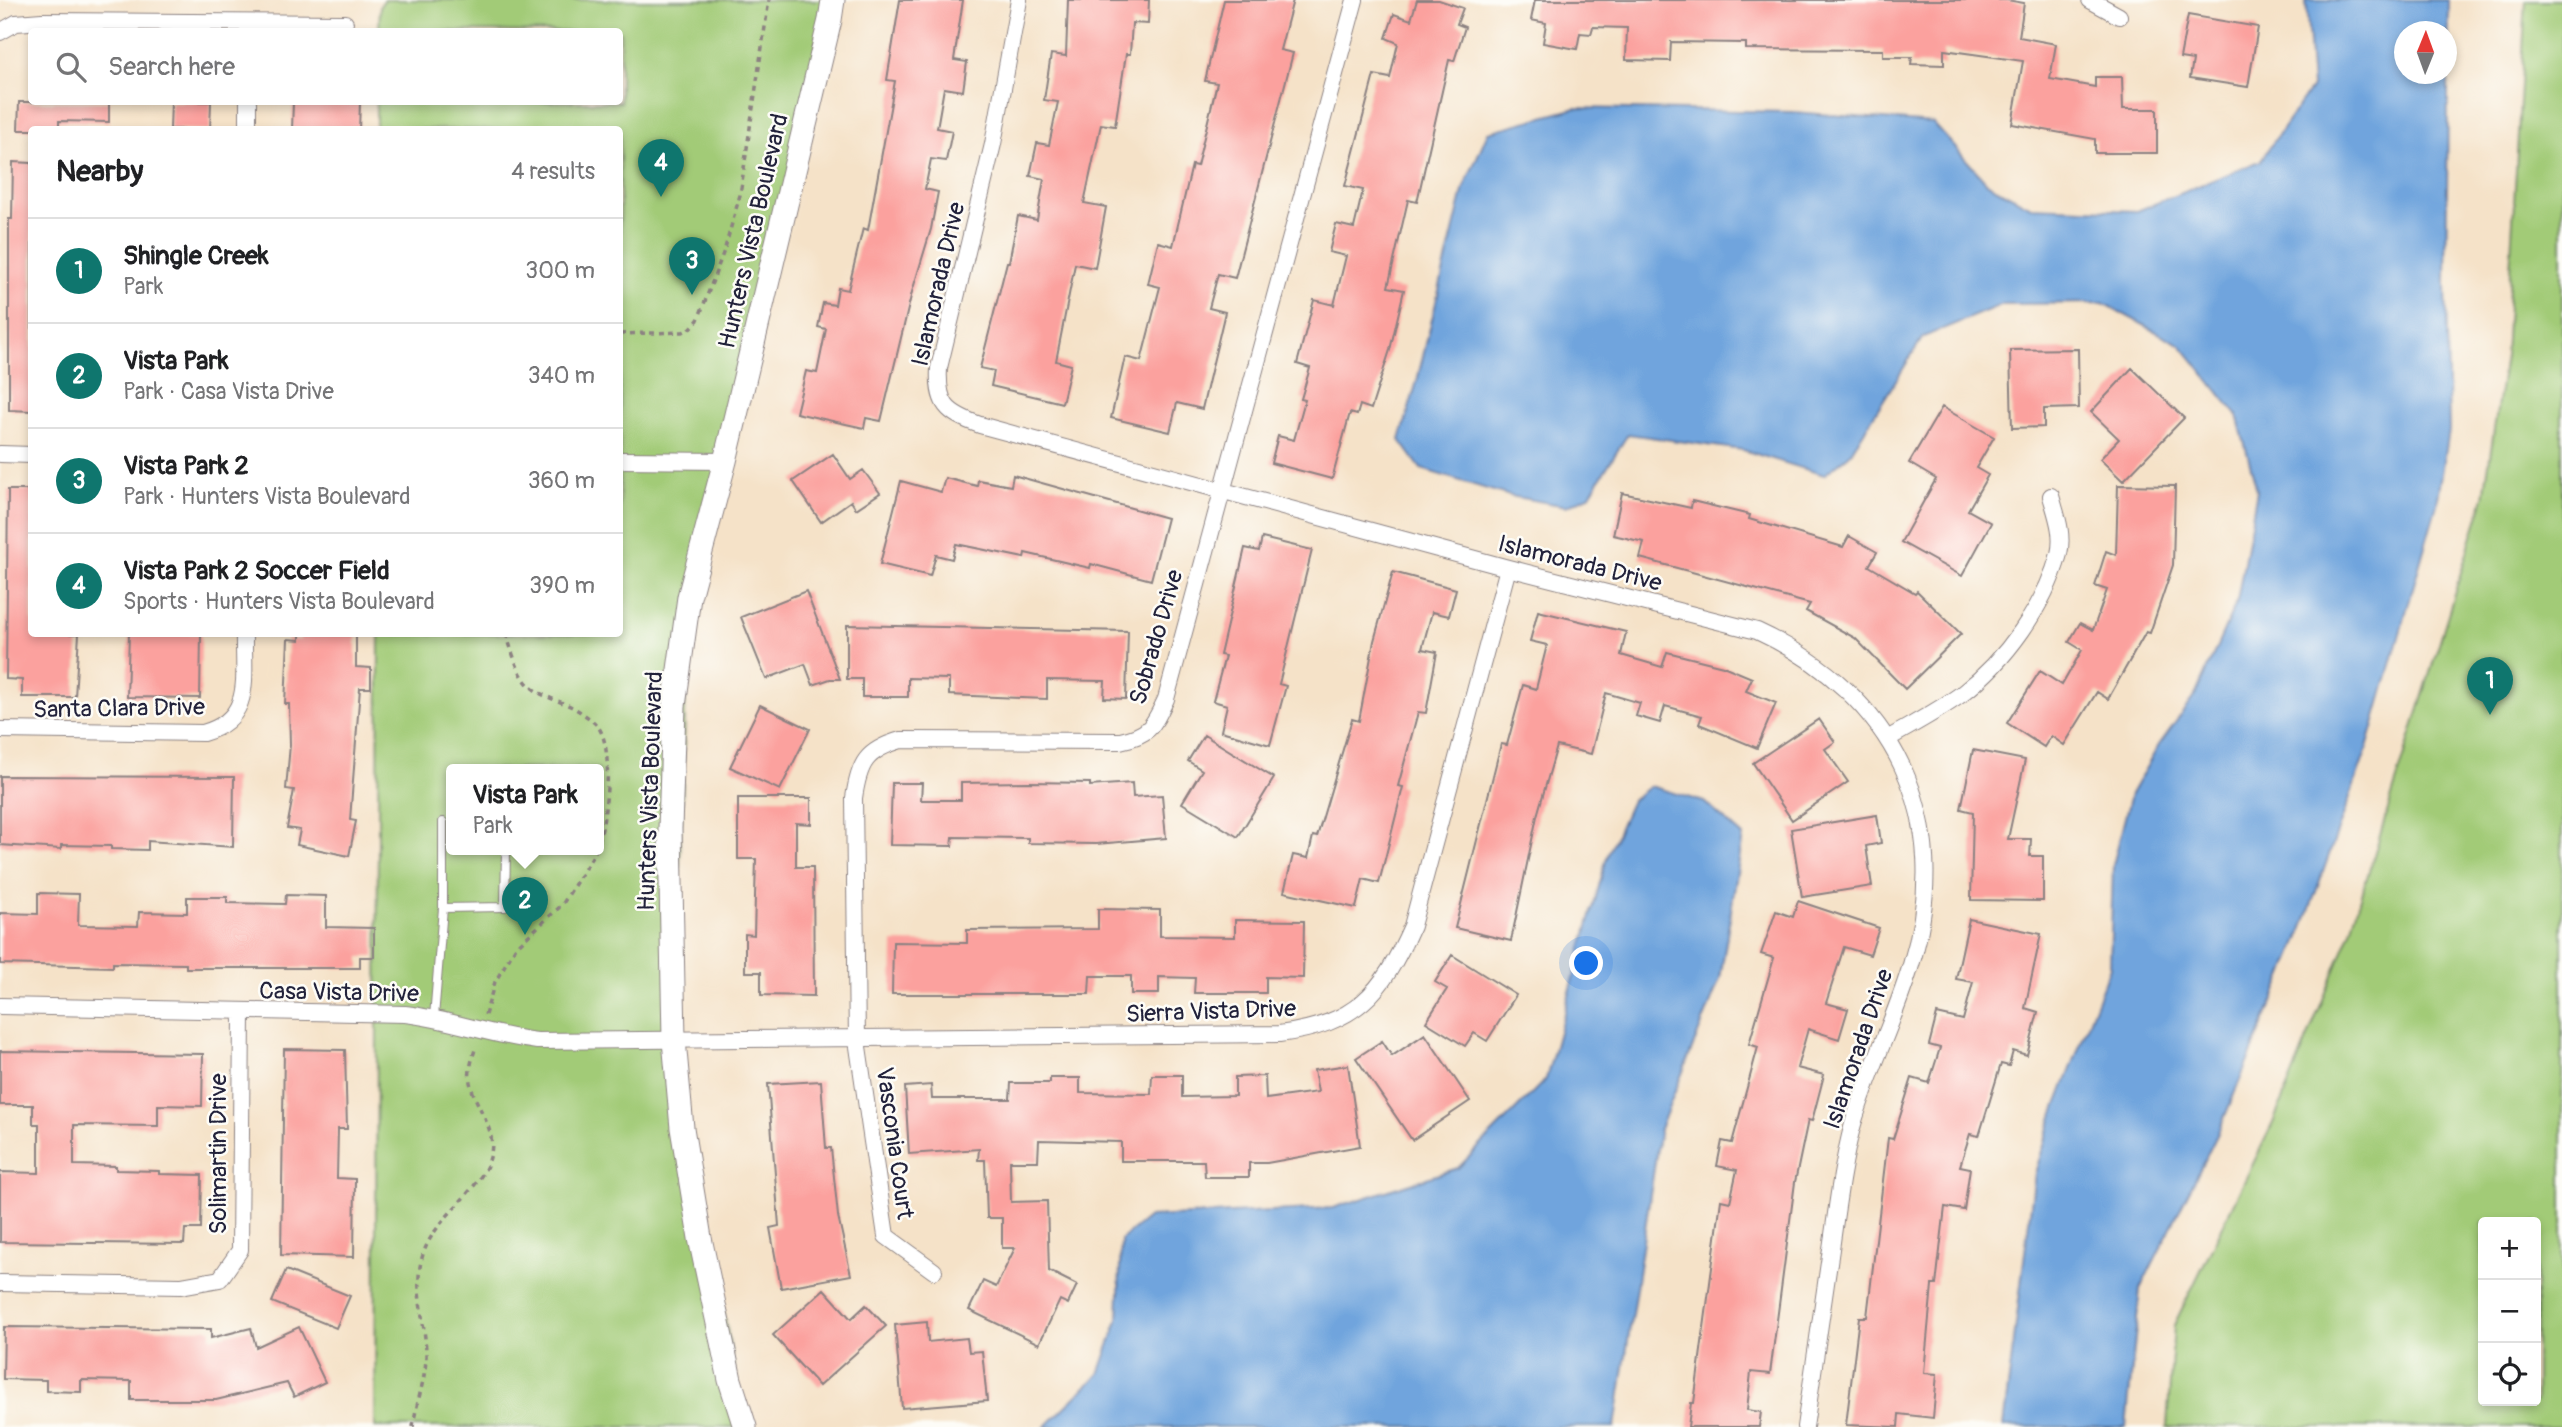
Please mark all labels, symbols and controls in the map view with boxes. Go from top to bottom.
north arrow [2394,21,2457,84]
search box [28,28,623,105]
icon: search [52,48,90,86]
text: Search here [108,51,235,83]
street label: Hunters Vista Boulevard [712,111,795,351]
pin: 4 [638,139,684,197]
text: Nearby [56,153,143,190]
text: 4 results [511,157,595,186]
street label: Islamorada Drive [905,199,972,369]
pin: 3 [669,237,715,295]
text: Shingle Creek [123,240,269,272]
text: 1 [75,256,84,285]
text: 300 m [525,256,595,285]
text: Park [123,272,163,301]
text: Vista Park [123,345,229,377]
text: 2 [73,361,85,390]
text: 340 m [528,361,595,390]
text: Park · Casa Vista Drive [123,377,334,406]
text: Vista Park 2 [123,450,249,482]
text: 3 [73,466,85,495]
text: 360 m [528,466,595,495]
text: Park · Hunters Vista Boulevard [123,482,411,511]
street label: Islamorada Drive [1495,529,1665,598]
text: Vista Park 2 Soccer Field [123,555,390,587]
street label: Sobrado Drive [1123,566,1190,708]
text: 4 [72,571,86,600]
text: 390 m [529,571,595,600]
text: Sports · Hunters Vista Boulevard [123,587,435,616]
pin: 1 [2467,657,2513,715]
street label: Hunters Vista Boulevard [632,671,669,911]
street label: Santa Clara Drive [33,693,205,724]
popup [446,764,604,855]
text: Vista Park [472,779,578,811]
text: Park [472,811,513,840]
pin: 2 [502,877,548,935]
your location [1569,946,1603,980]
street label: Islamorada Drive [1817,965,1900,1133]
street label: Casa Vista Drive [259,977,419,1008]
street label: Sierra Vista Drive [1125,994,1297,1029]
street label: Vasconia Court [869,1065,920,1221]
street label: Solimartin Drive [204,1073,233,1235]
map controls [2478,1217,2541,1406]
button: + [2478,1217,2541,1280]
button: − [2478,1280,2541,1343]
button: locate [2478,1343,2541,1406]

